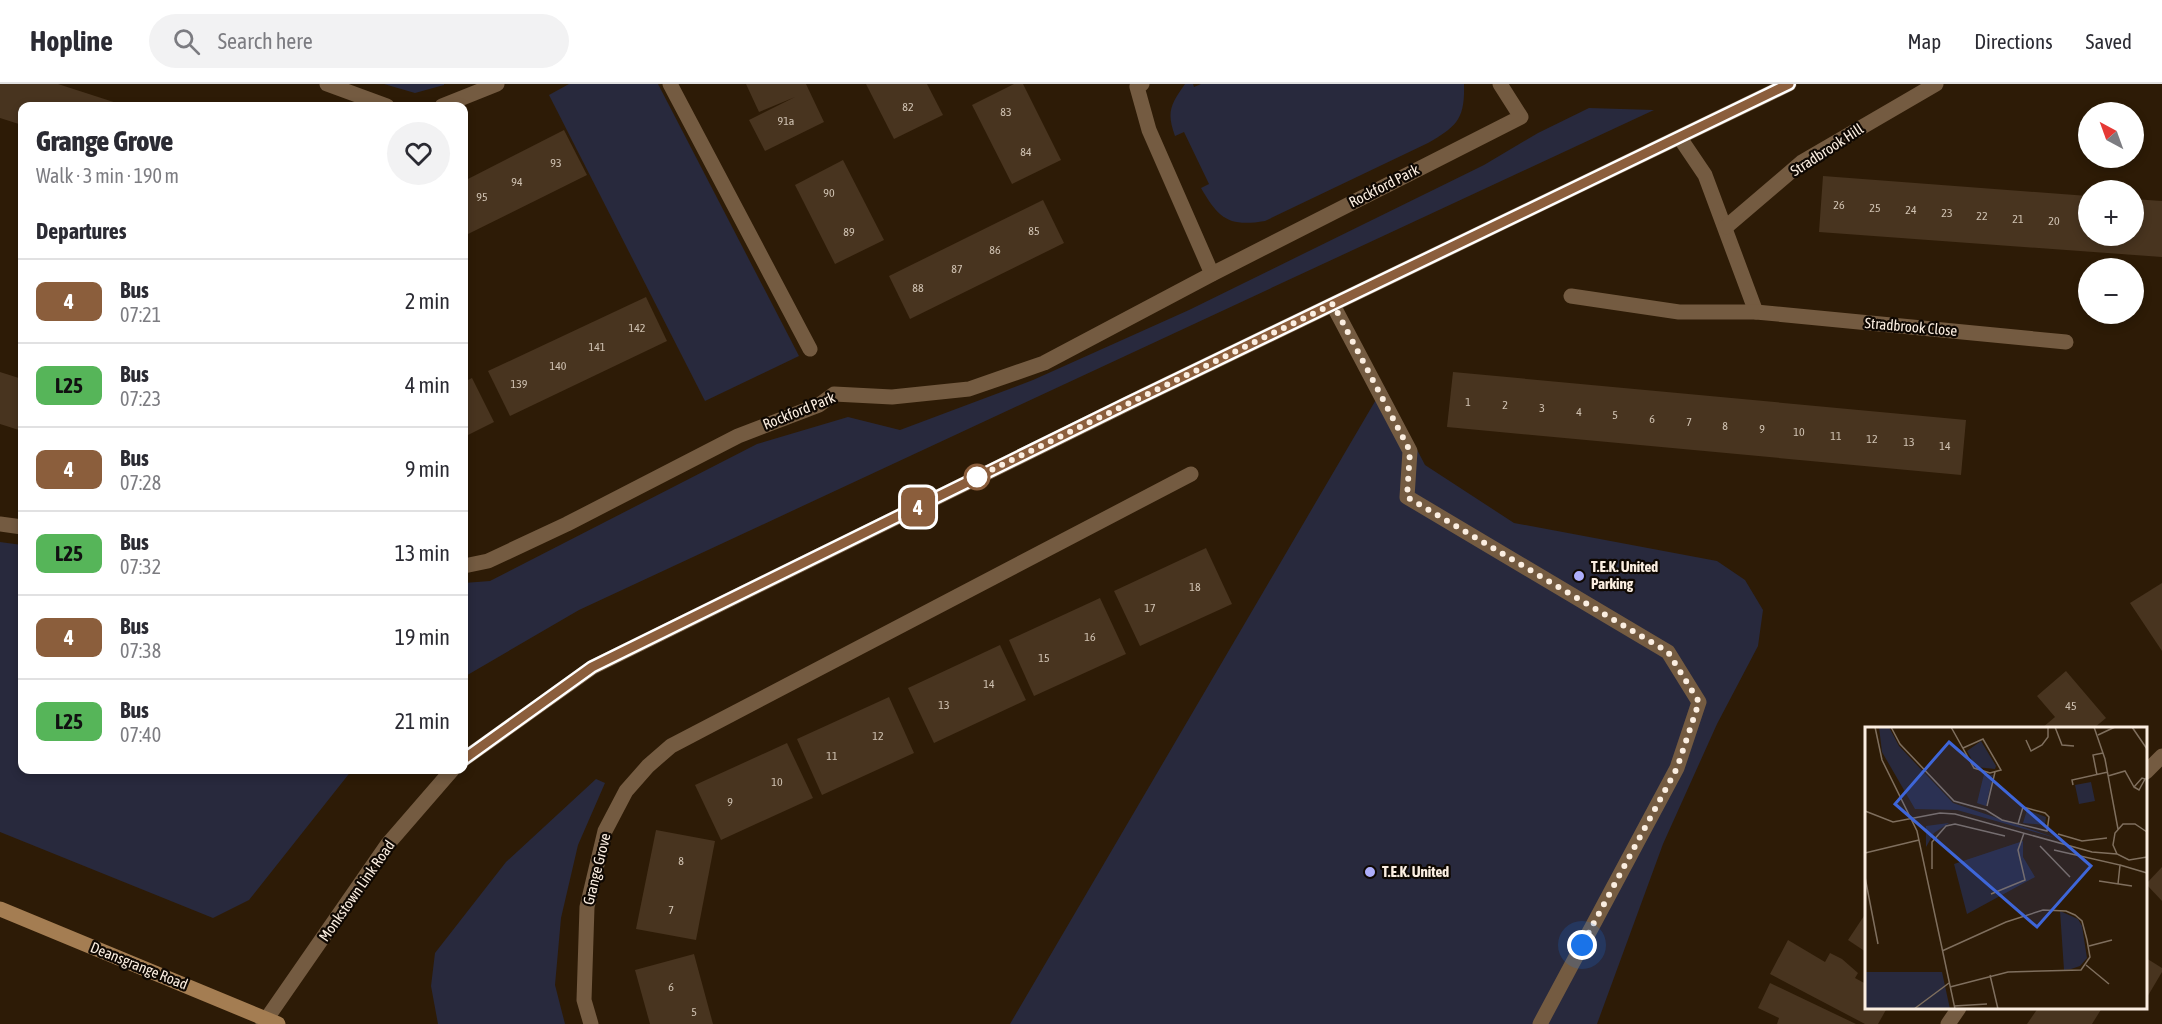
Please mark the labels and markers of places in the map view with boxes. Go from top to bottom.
unlabelled marker [964,464,990,490]
place label: T.E.K. United Parking [1591,558,1658,592]
marker: T.E.K. United Parking [1572,569,1586,583]
place label: T.E.K. United [1382,863,1449,880]
marker: T.E.K. United [1363,865,1377,879]

